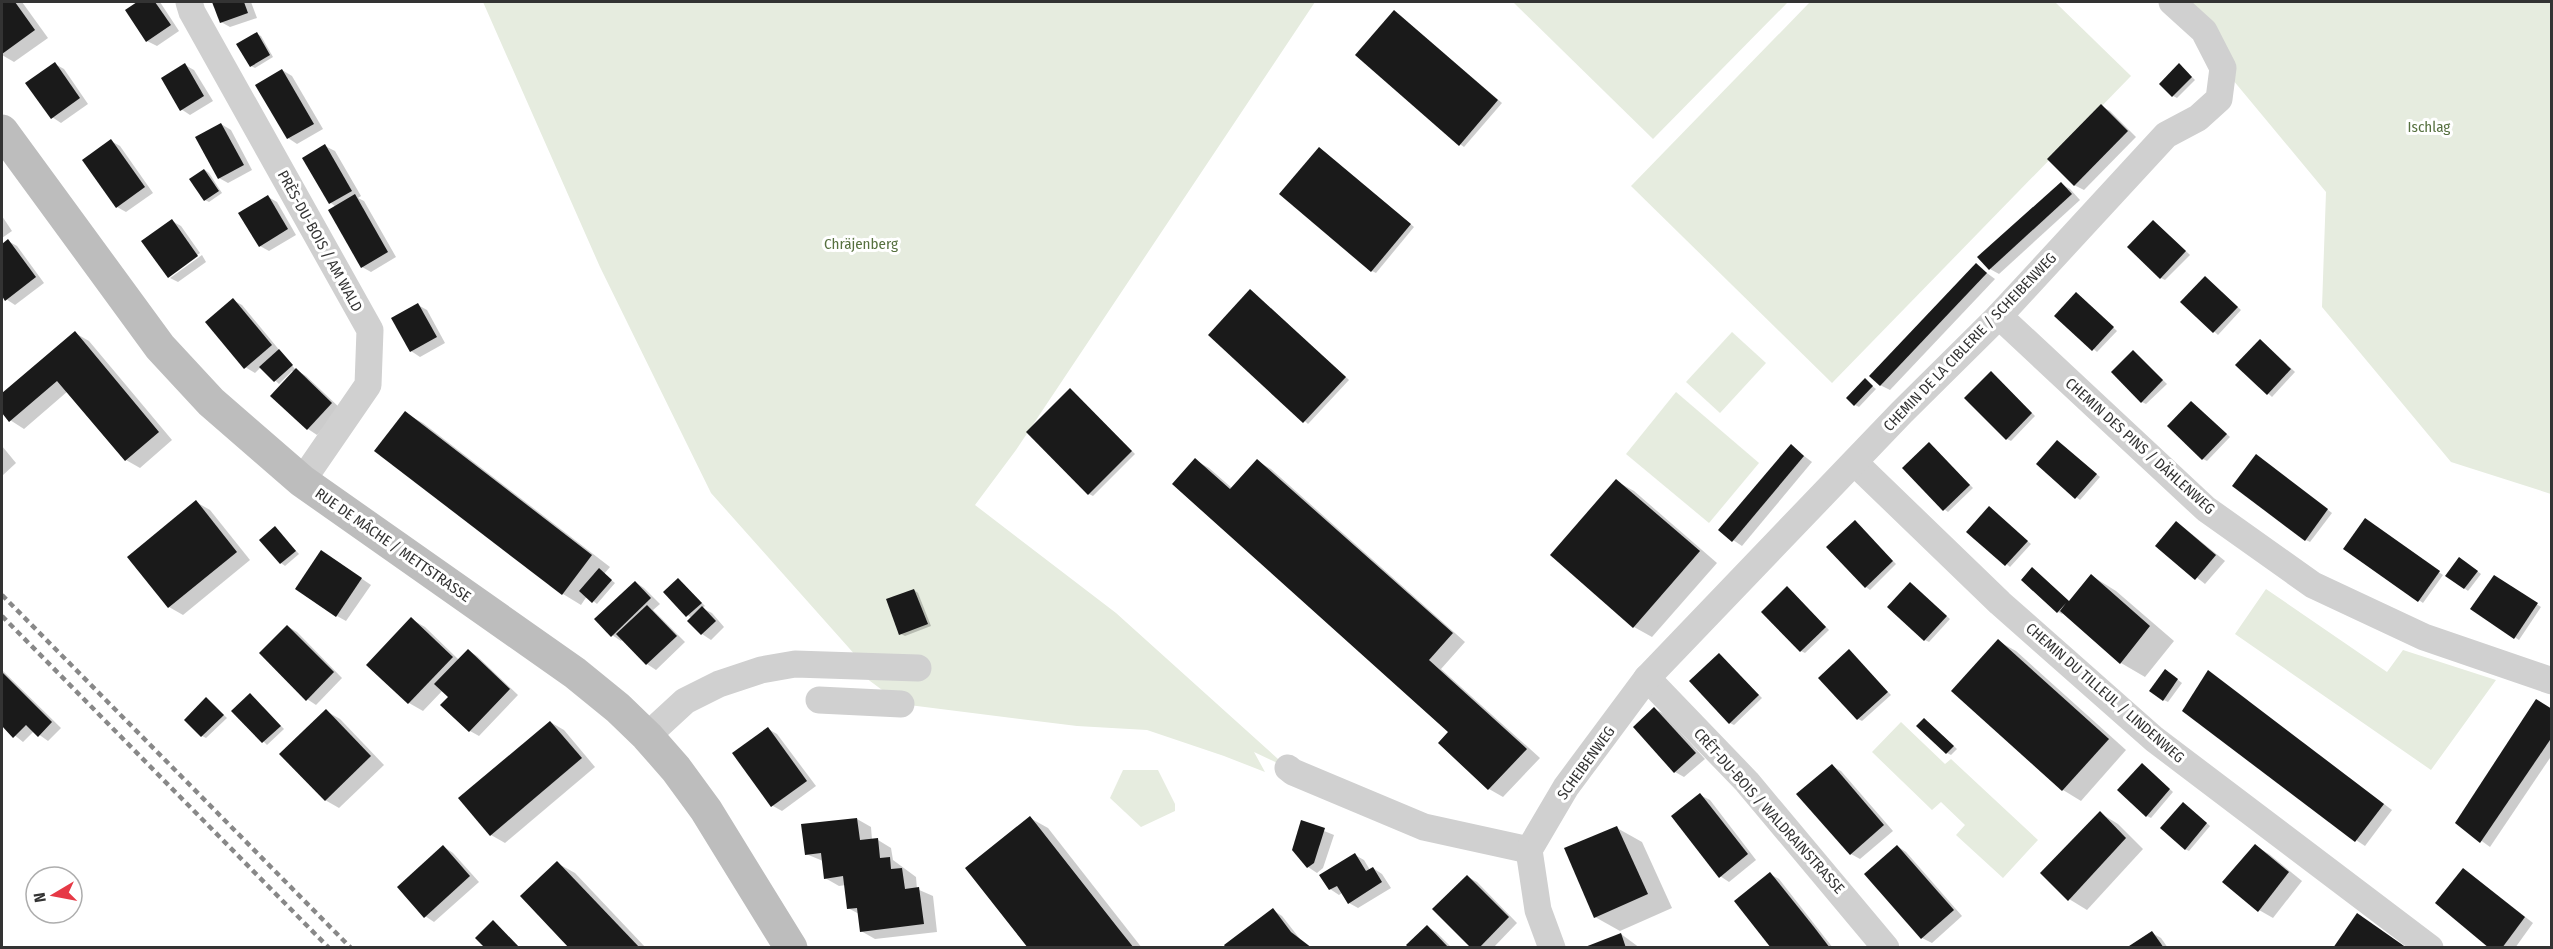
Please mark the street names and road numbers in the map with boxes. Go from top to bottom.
street label: PRÈS-DU-BOIS / AM WALD [274,167,366,315]
street label: CHEMIN DE LA CIBLERIE / SCHEIBENWEG [1880,249,2060,435]
street label: CHEMIN DES PINS / DÄHLENWEG [2062,374,2218,518]
street label: RUE DE MÂCHE / METTSTRASSE [312,484,474,606]
street label: CHEMIN DU TILLEUL / LINDENWEG [2022,619,2188,767]
street label: SCHEIBENWEG [1553,723,1619,803]
street label: CRÊT-DU-BOIS / WALDRAINSTRASSE [1690,725,1848,897]

